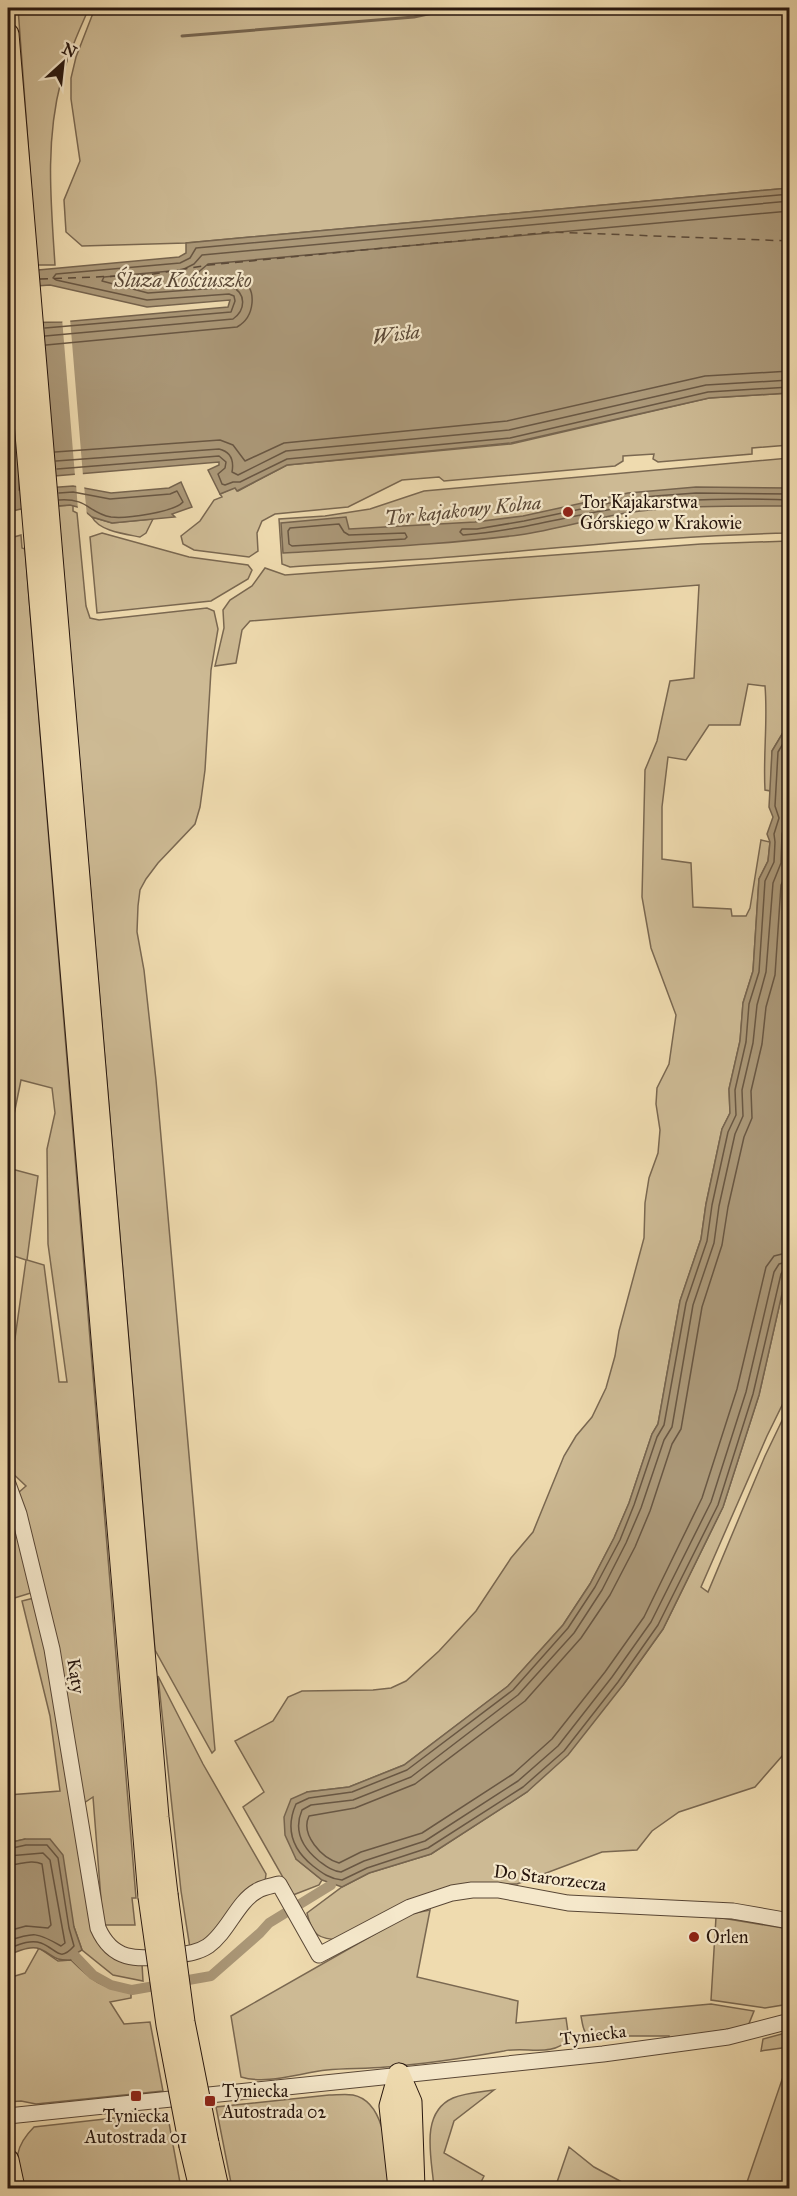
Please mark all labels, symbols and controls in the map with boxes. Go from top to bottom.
north arrow [33,33,93,93]
text: N [59,39,80,62]
water label: Śluza Kościuszko [113,266,252,292]
water label: Wisła [371,319,421,349]
water label: Tor kajakowy Kolna [383,490,543,530]
place label: Tor Kajakarstwa Górskiego w Krakowie [580,491,742,535]
marker: Tor Kajakarstwa Górskiego w Krakowie [561,505,575,519]
street label: Kąty [62,1657,90,1696]
street label: Do Starorzecza [492,1860,608,1896]
place label: Orlen [706,1926,749,1948]
marker: Orlen [687,1930,701,1944]
street label: Tyniecka [559,2020,628,2050]
place label: Tyniecka Autostrada 02 [221,2080,326,2123]
marker: Tyniecka Autostrada 01 [129,2089,143,2103]
marker: Tyniecka Autostrada 02 [203,2094,217,2108]
place label: Tyniecka Autostrada 01 [84,2105,187,2148]

